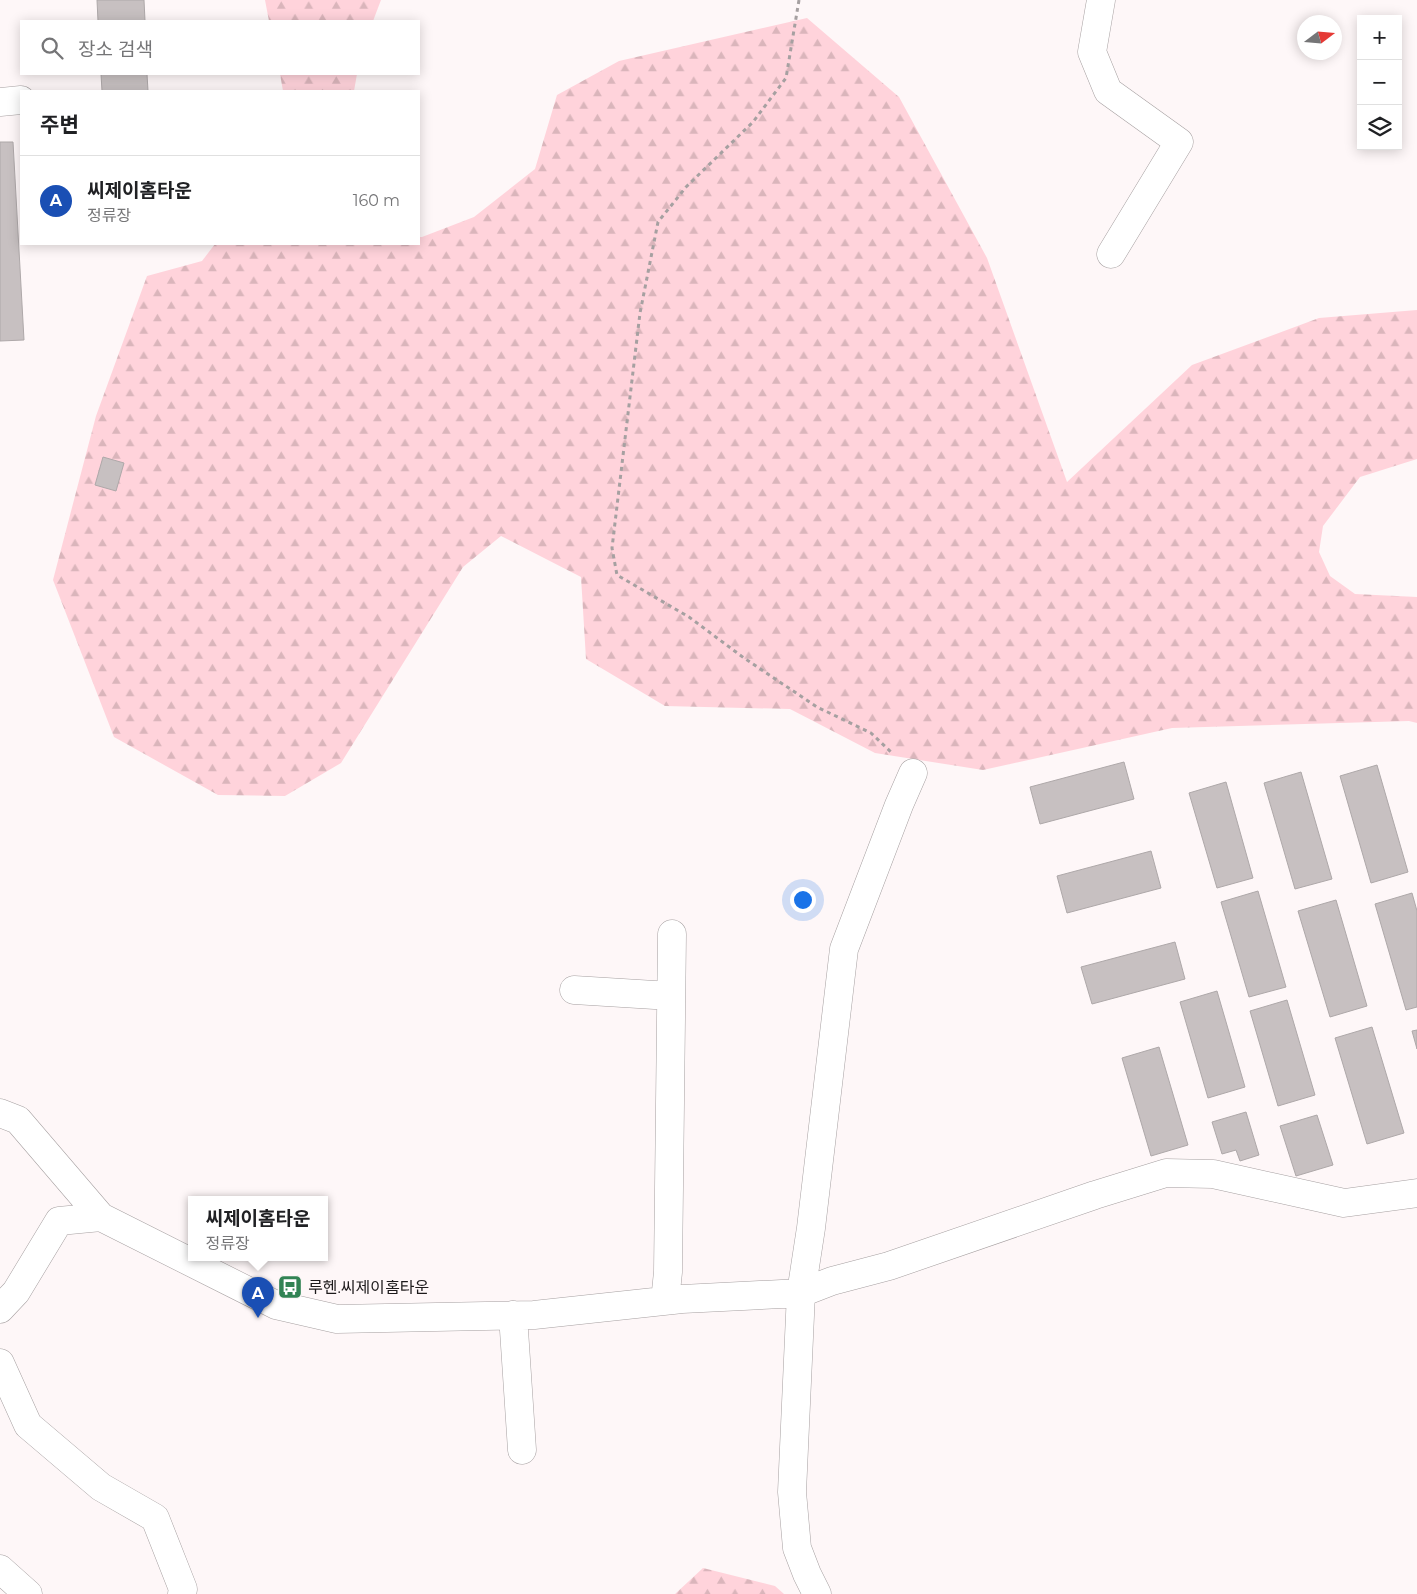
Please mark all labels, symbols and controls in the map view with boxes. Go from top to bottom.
north arrow [1297,15,1342,60]
map controls [1357,15,1402,150]
button: + [1357,15,1402,60]
search box [20,20,420,75]
icon: search [38,34,66,62]
text: 장소 검색 [78,38,153,61]
button: − [1357,60,1402,105]
button: layers [1357,105,1402,150]
text: 주변 [40,112,79,137]
text: 씨제이홈타운 [87,179,192,202]
text: A [50,191,62,210]
text: 160 m [353,191,400,210]
text: 정류장 [87,206,131,225]
your location [790,887,816,913]
popup [188,1196,328,1261]
text: 씨제이홈타운 [206,1207,310,1230]
text: 정류장 [206,1234,250,1253]
bus stop icon: 루헨.씨제이홈타운 [277,1274,303,1300]
pin: A [242,1277,274,1318]
place label: 루헨.씨제이홈타운 [308,1278,429,1297]

